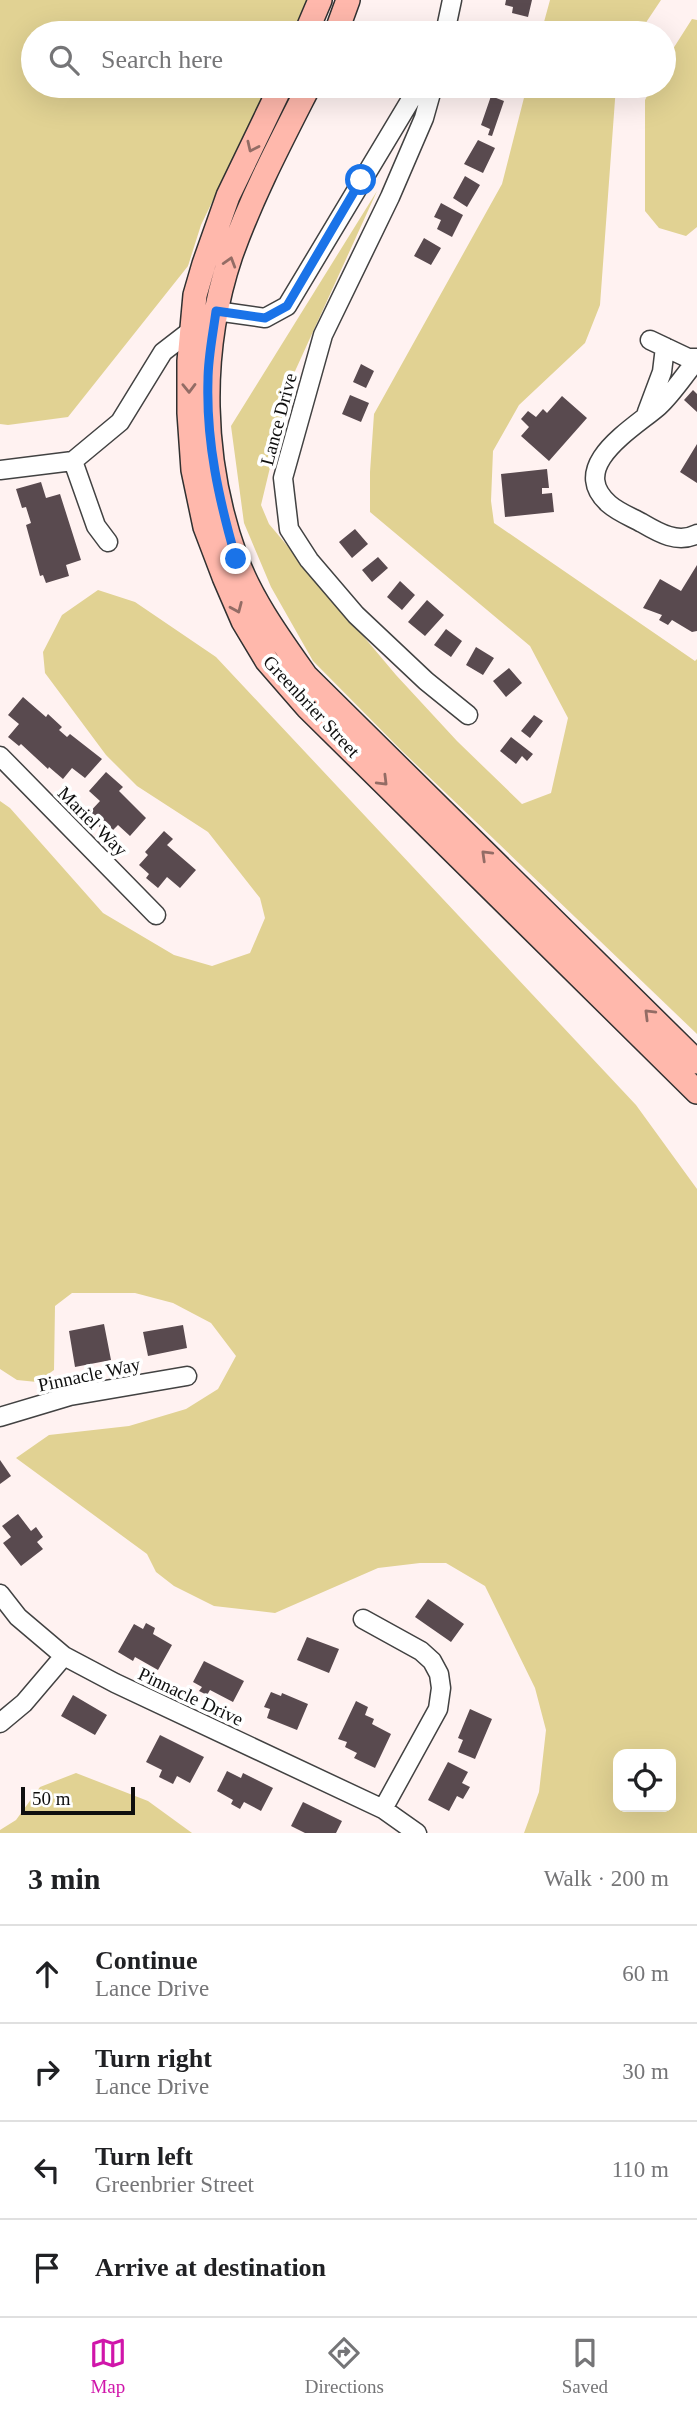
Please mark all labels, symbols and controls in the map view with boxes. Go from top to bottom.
search box [21,21,676,98]
icon: search [45,41,83,79]
text: Search here [101,45,223,74]
one-way arrow [246,140,260,152]
route start [345,164,376,195]
one-way arrow [221,257,236,269]
street label: Lance Drive [256,371,301,467]
one-way arrow [181,384,197,394]
route end [220,543,251,574]
one-way arrow [229,601,243,614]
street label: Greenbrier Street [259,651,365,762]
one-way arrow [374,773,387,786]
street label: Mariel Way [54,782,132,861]
one-way arrow [481,850,494,863]
one-way arrow [644,1009,657,1022]
street label: Pinnacle Way [36,1353,143,1396]
street label: Pinnacle Drive [135,1663,247,1730]
map controls [613,1749,676,1812]
button: locate [613,1749,676,1812]
scale bar [21,1784,135,1816]
text: 50 m [32,1788,71,1809]
text: 3 min [28,1862,101,1895]
text: Walk · 200 m [544,1866,669,1891]
text: Continue [95,1946,198,1975]
icon: ahead [28,1955,66,1993]
text: 60 m [622,1961,669,1986]
text: Lance Drive [95,1976,209,2001]
text: Turn right [95,2044,212,2073]
icon: right [28,2053,66,2091]
text: 30 m [622,2059,669,2084]
text: Lance Drive [95,2074,209,2099]
text: Turn left [95,2142,193,2171]
icon: left [28,2151,66,2189]
text: 110 m [612,2157,669,2182]
text: Greenbrier Street [95,2172,254,2197]
icon: arrive [28,2249,66,2287]
text: Arrive at destination [95,2253,326,2282]
tab: Map [89,2334,127,2398]
tab: Directions [305,2334,384,2398]
tab: Saved [562,2334,608,2398]

